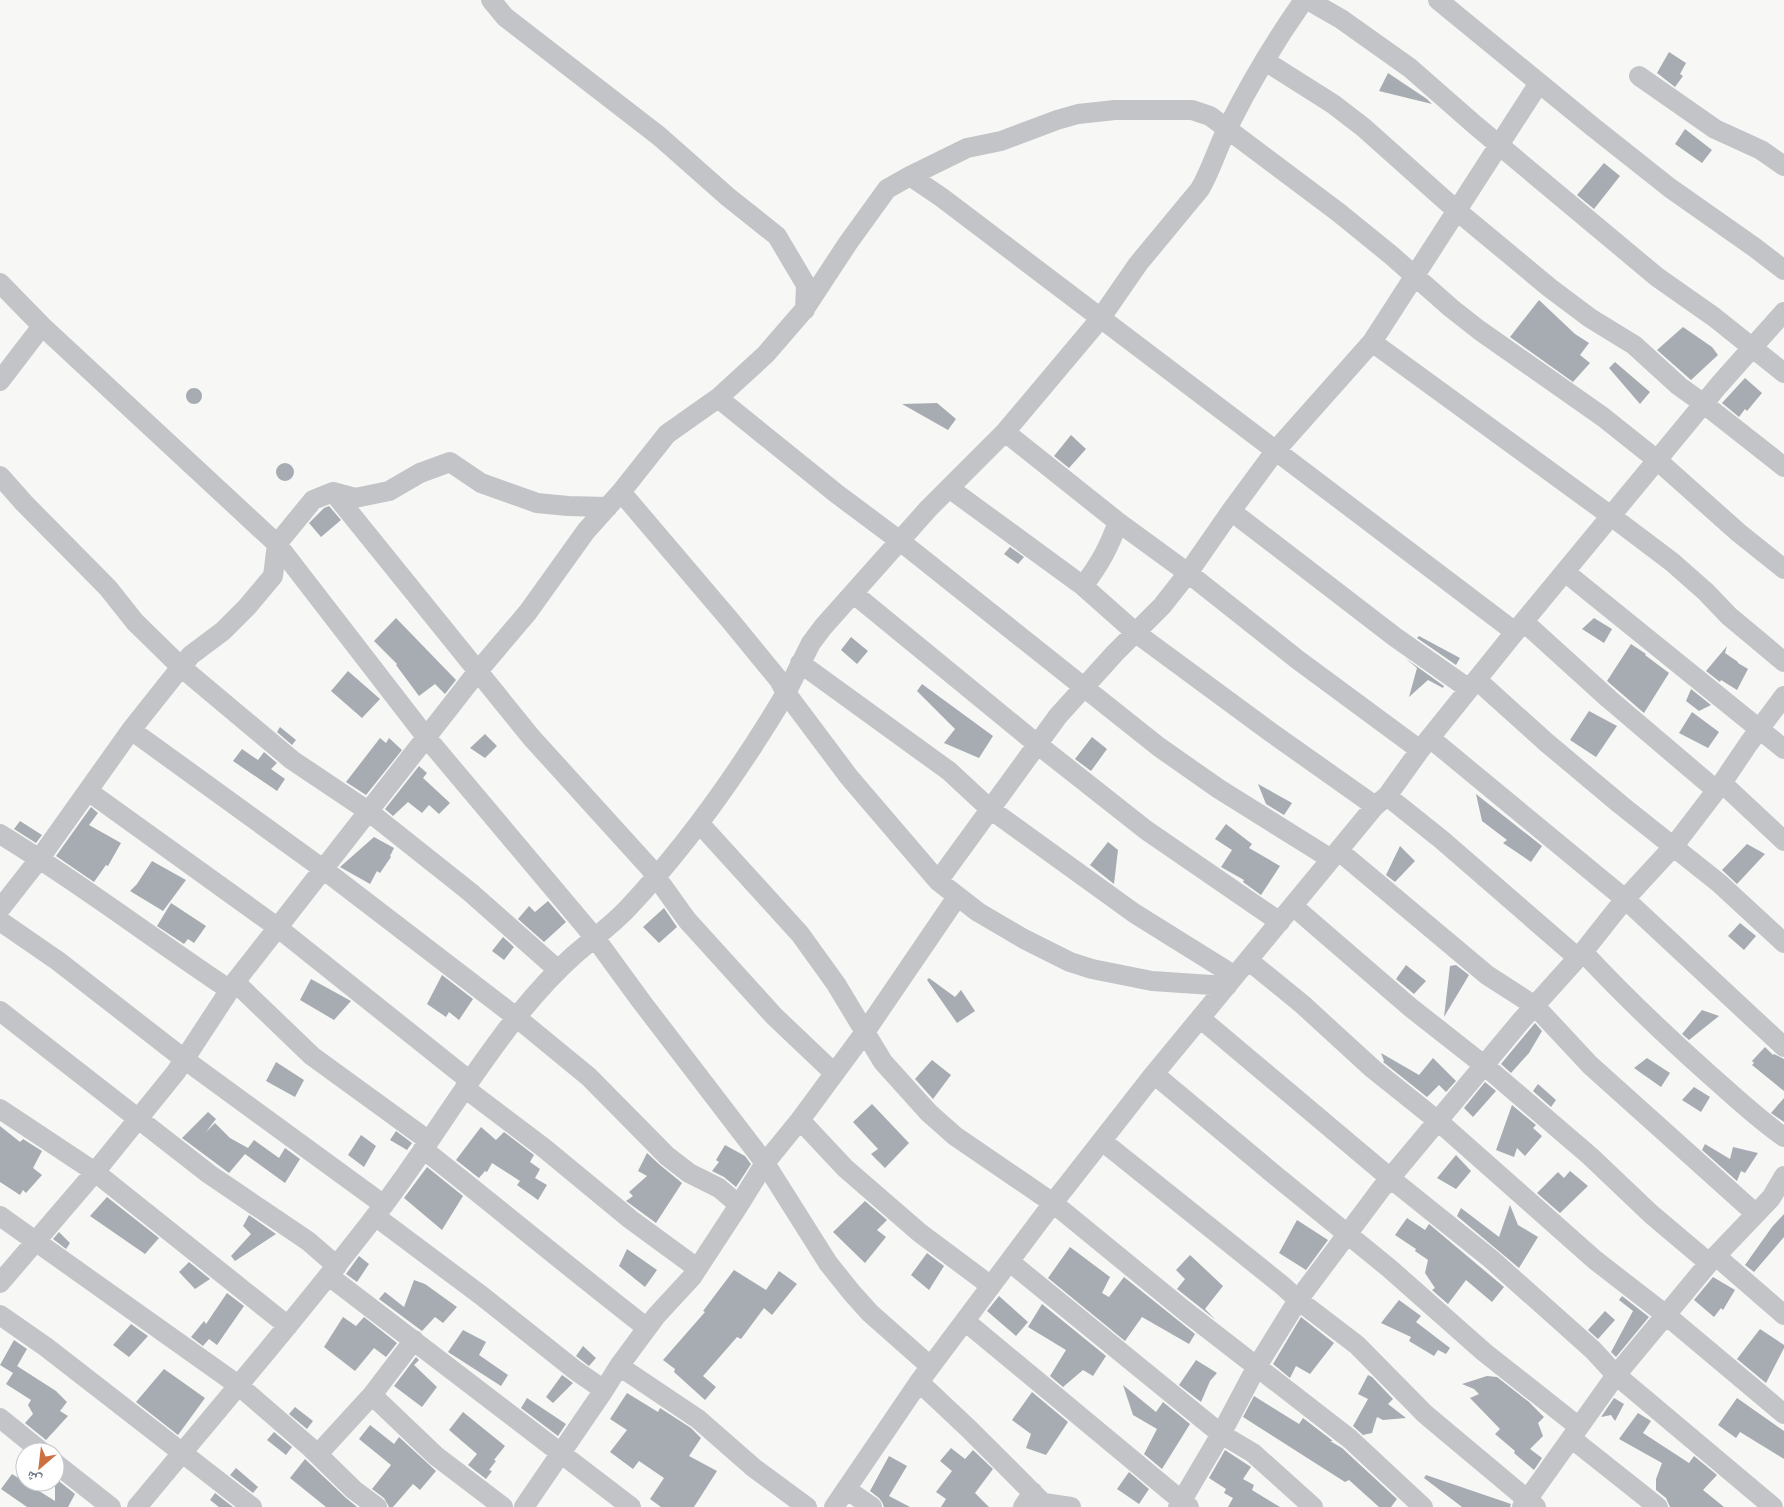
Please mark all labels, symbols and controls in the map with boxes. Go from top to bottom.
north arrow [15,1442,65,1492]
text: ش [23,1466,45,1491]

